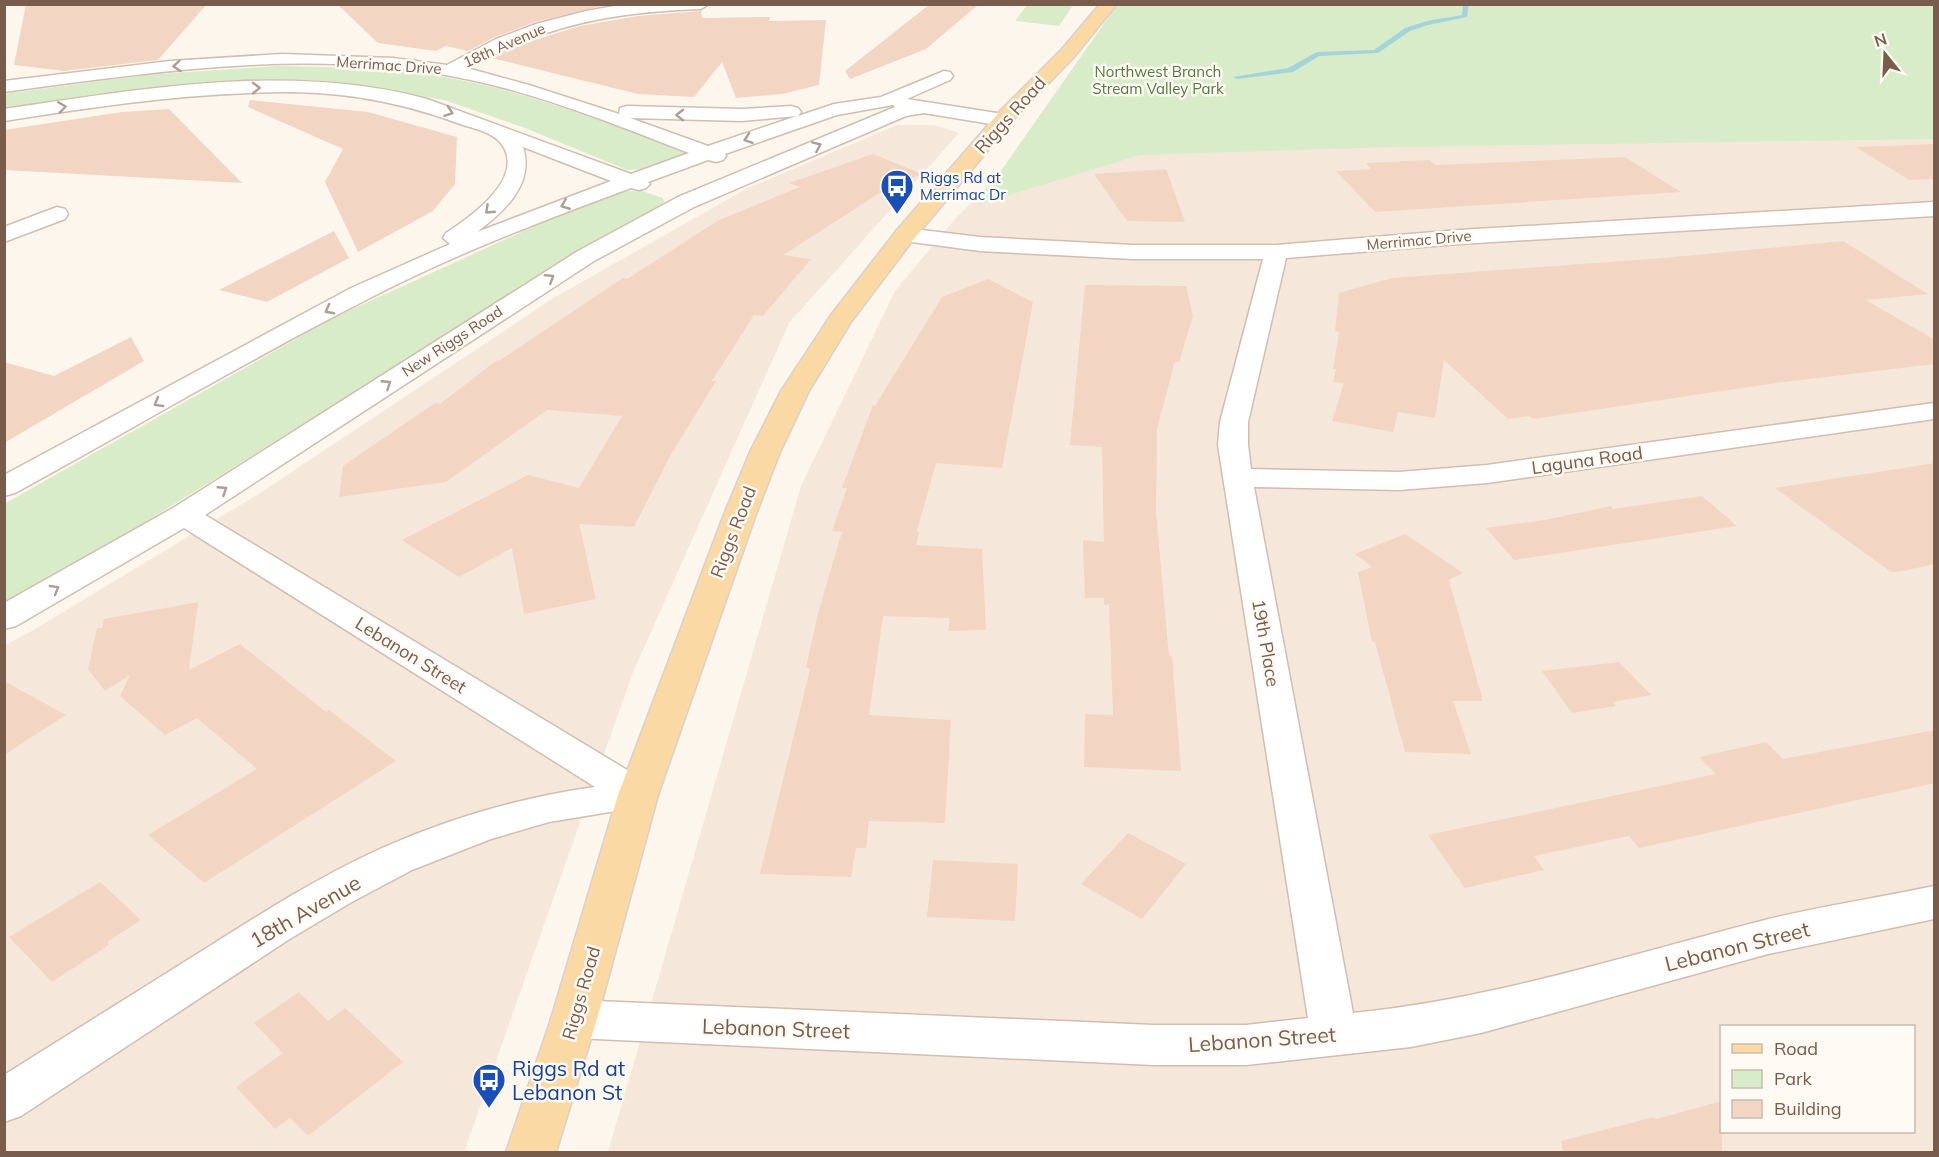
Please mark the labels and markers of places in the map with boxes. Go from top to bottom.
bus stop icon: Riggs Rd at Merrimac Dr [879,168,915,215]
place label: Riggs Rd at Merrimac Dr [920,168,1006,204]
place label: Riggs Rd at Lebanon St [512,1055,625,1105]
bus stop icon: Riggs Rd at Lebanon St [471,1062,507,1109]

